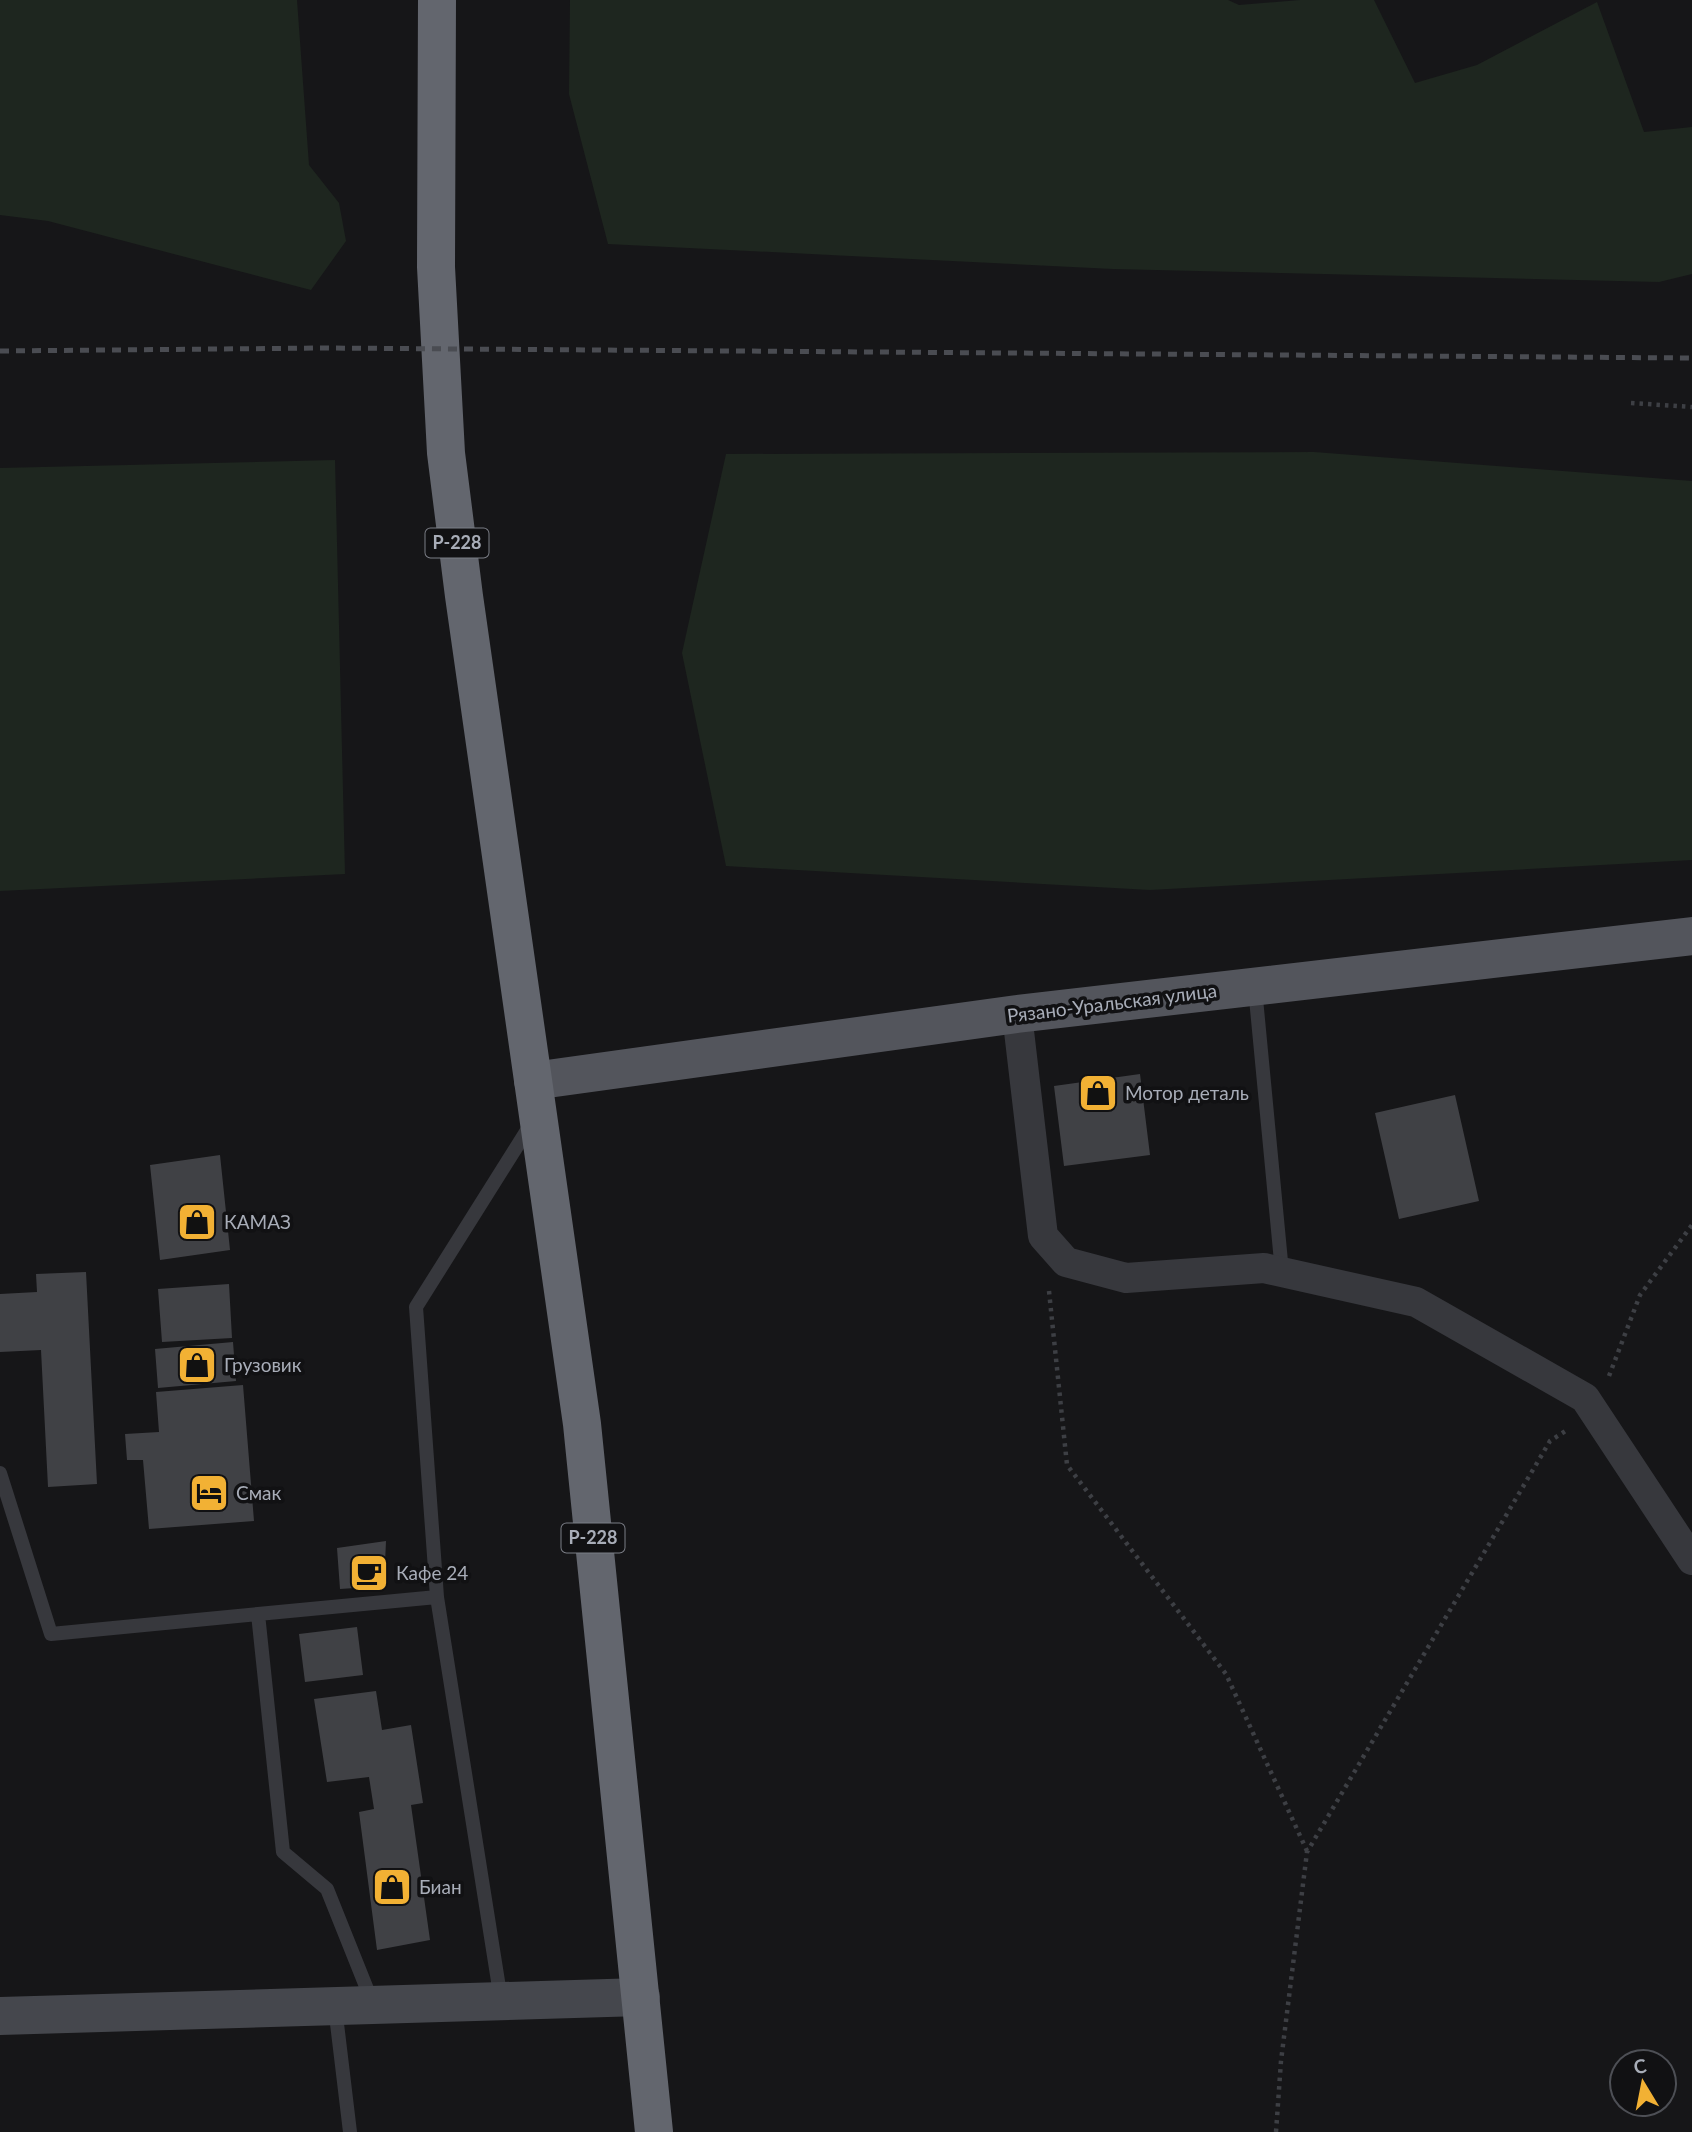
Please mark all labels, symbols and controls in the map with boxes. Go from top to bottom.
road number: Р-228 [426,528,489,558]
street label: Рязано-Уральская улица [1006,978,1218,1027]
shop icon: Мотор деталь [1077,1072,1119,1114]
place label: Мотор деталь [1125,1081,1249,1104]
shop icon: КАМАЗ [176,1201,218,1243]
place label: КАМАЗ [224,1210,291,1233]
shop icon: Грузовик [176,1344,218,1386]
place label: Грузовик [224,1353,302,1376]
hotel icon: Смак [188,1472,230,1514]
place label: Смак [236,1481,281,1504]
road number: Р-228 [562,1524,624,1553]
cafe icon: Кафе 24 [348,1552,390,1594]
place label: Кафе 24 [396,1561,468,1584]
shop icon: Биан [371,1866,413,1908]
place label: Биан [419,1875,462,1898]
north arrow [1608,2048,1678,2118]
text: С [1632,2053,1649,2078]

